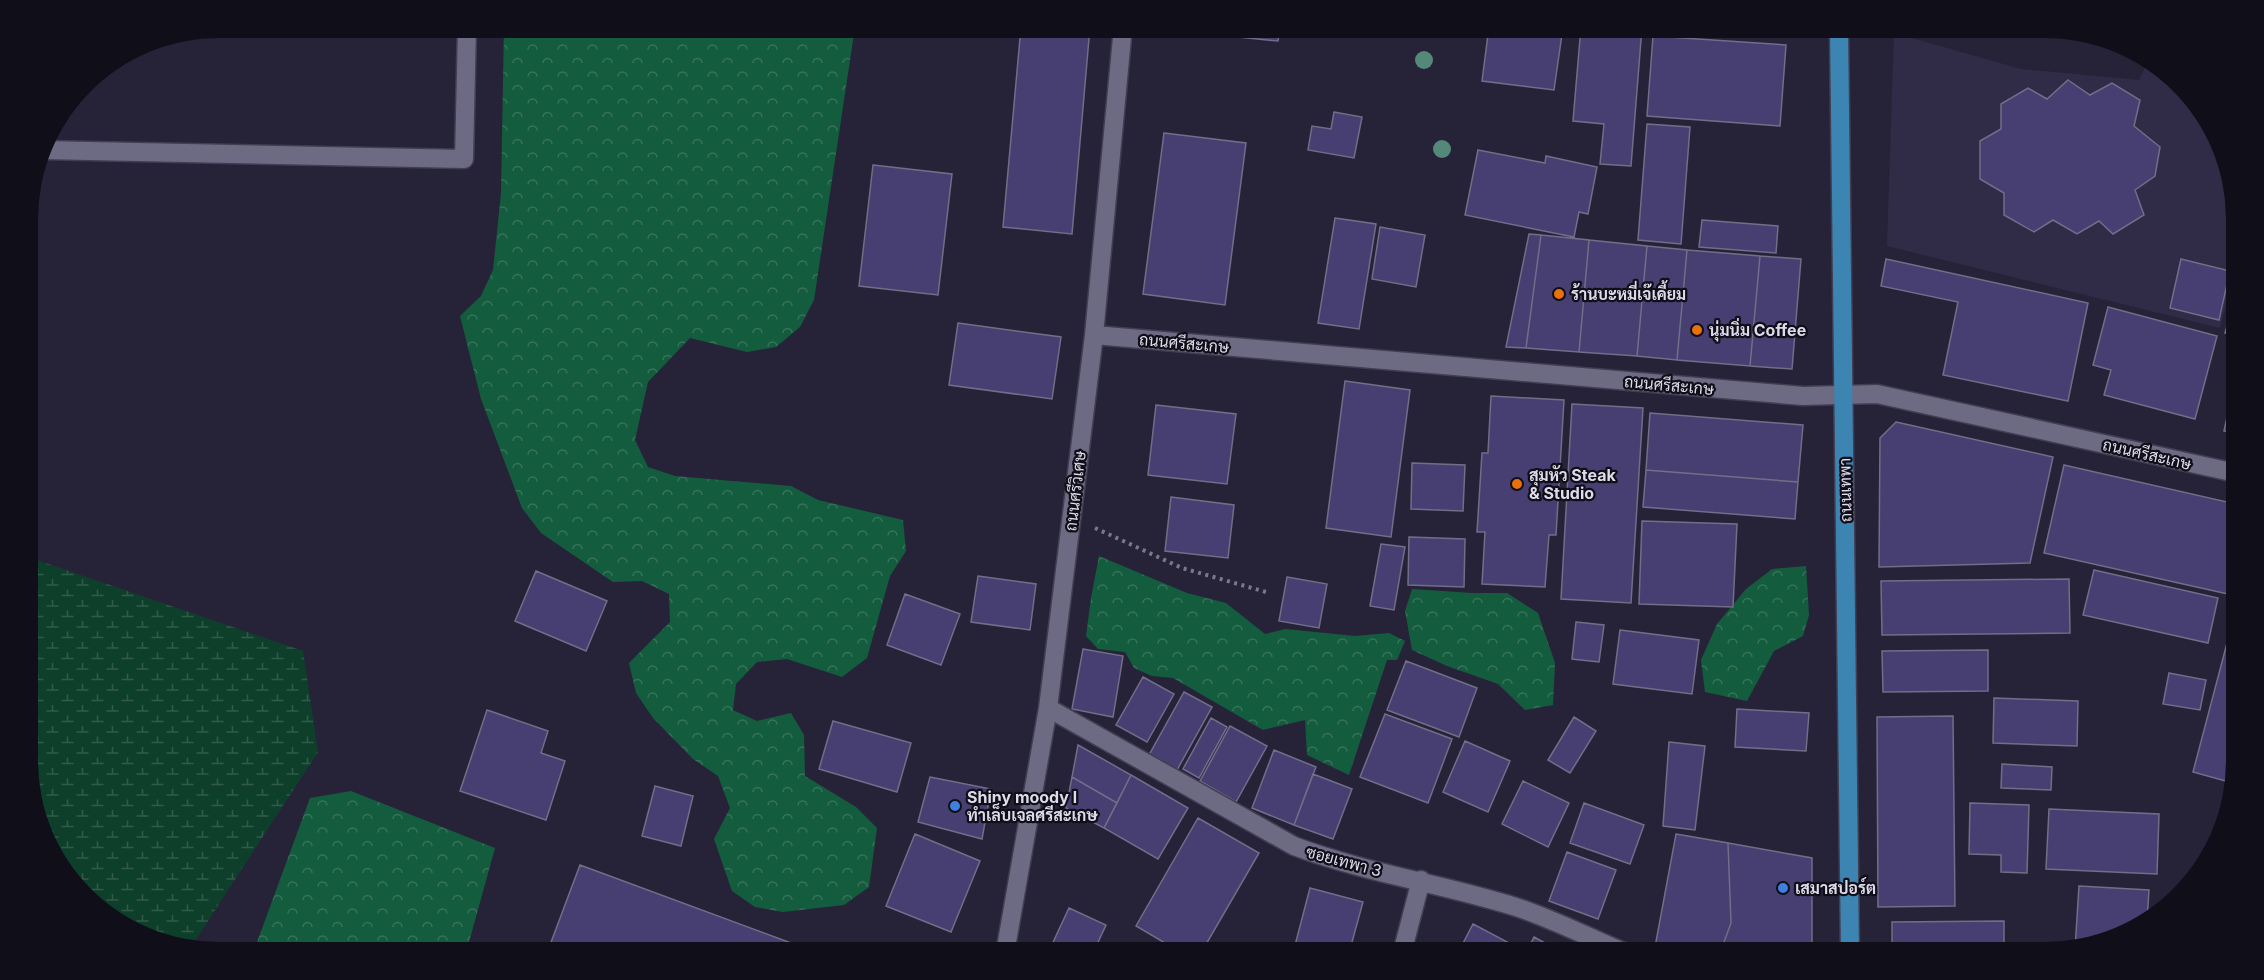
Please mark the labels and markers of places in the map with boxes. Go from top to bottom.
place label: ร้านบะหมี่เจ๊เคี้ยม [1571,280,1686,304]
marker: ร้านบะหมี่เจ๊เคี้ยม [1552,287,1566,301]
place label: นุ่มนิ่ม Coffee [1709,317,1806,342]
marker: นุ่มนิ่ม Coffee [1690,323,1704,337]
place label: สุมหัว Steak & Studio [1529,465,1617,503]
marker: สุมหัว Steak & Studio [1510,477,1524,491]
place label: Shiny moody l ทำเล็บเจลศรีสะเกษ [967,787,1098,825]
marker: Shiny moody l ทำเล็บเจลศรีสะเกษ [948,799,962,813]
place label: เสมาสปอร์ต [1795,877,1876,898]
marker: เสมาสปอร์ต [1776,881,1790,895]

